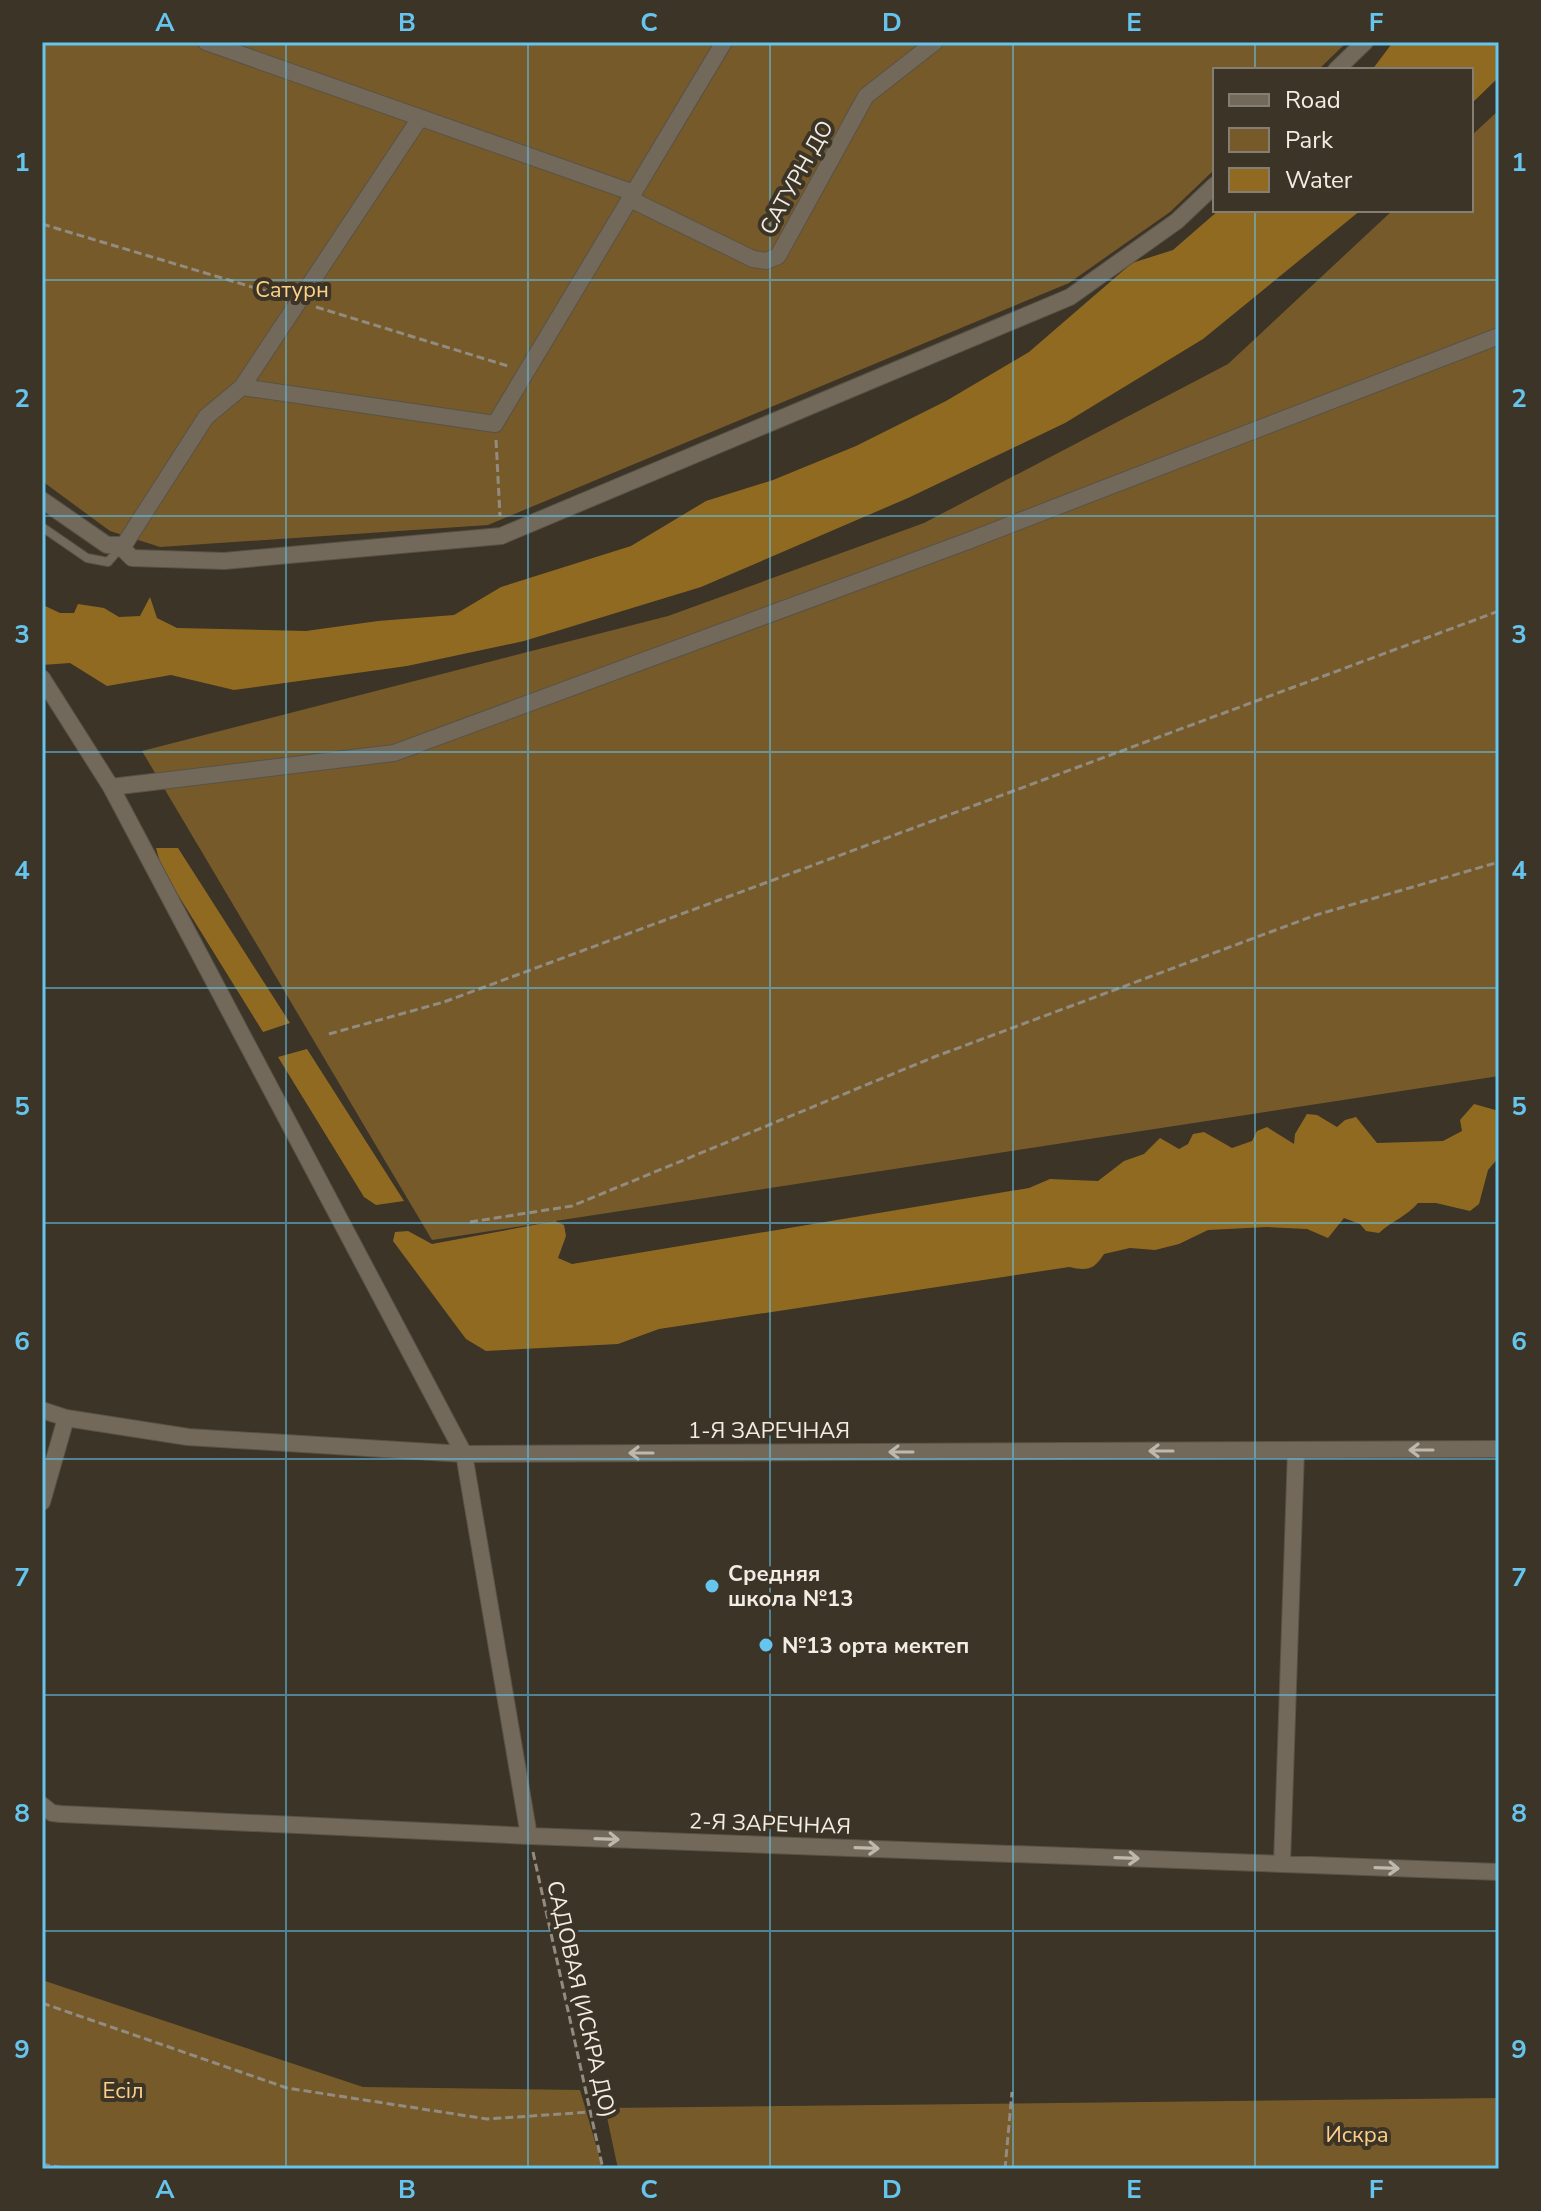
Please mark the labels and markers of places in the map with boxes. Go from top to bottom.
place label: Средняя школа №13 [728,1559,853,1614]
marker: Средняя школа №13 [703,1577,721,1595]
place label: №13 орта мектеп [782,1631,969,1661]
marker: №13 орта мектеп [757,1636,775,1654]

